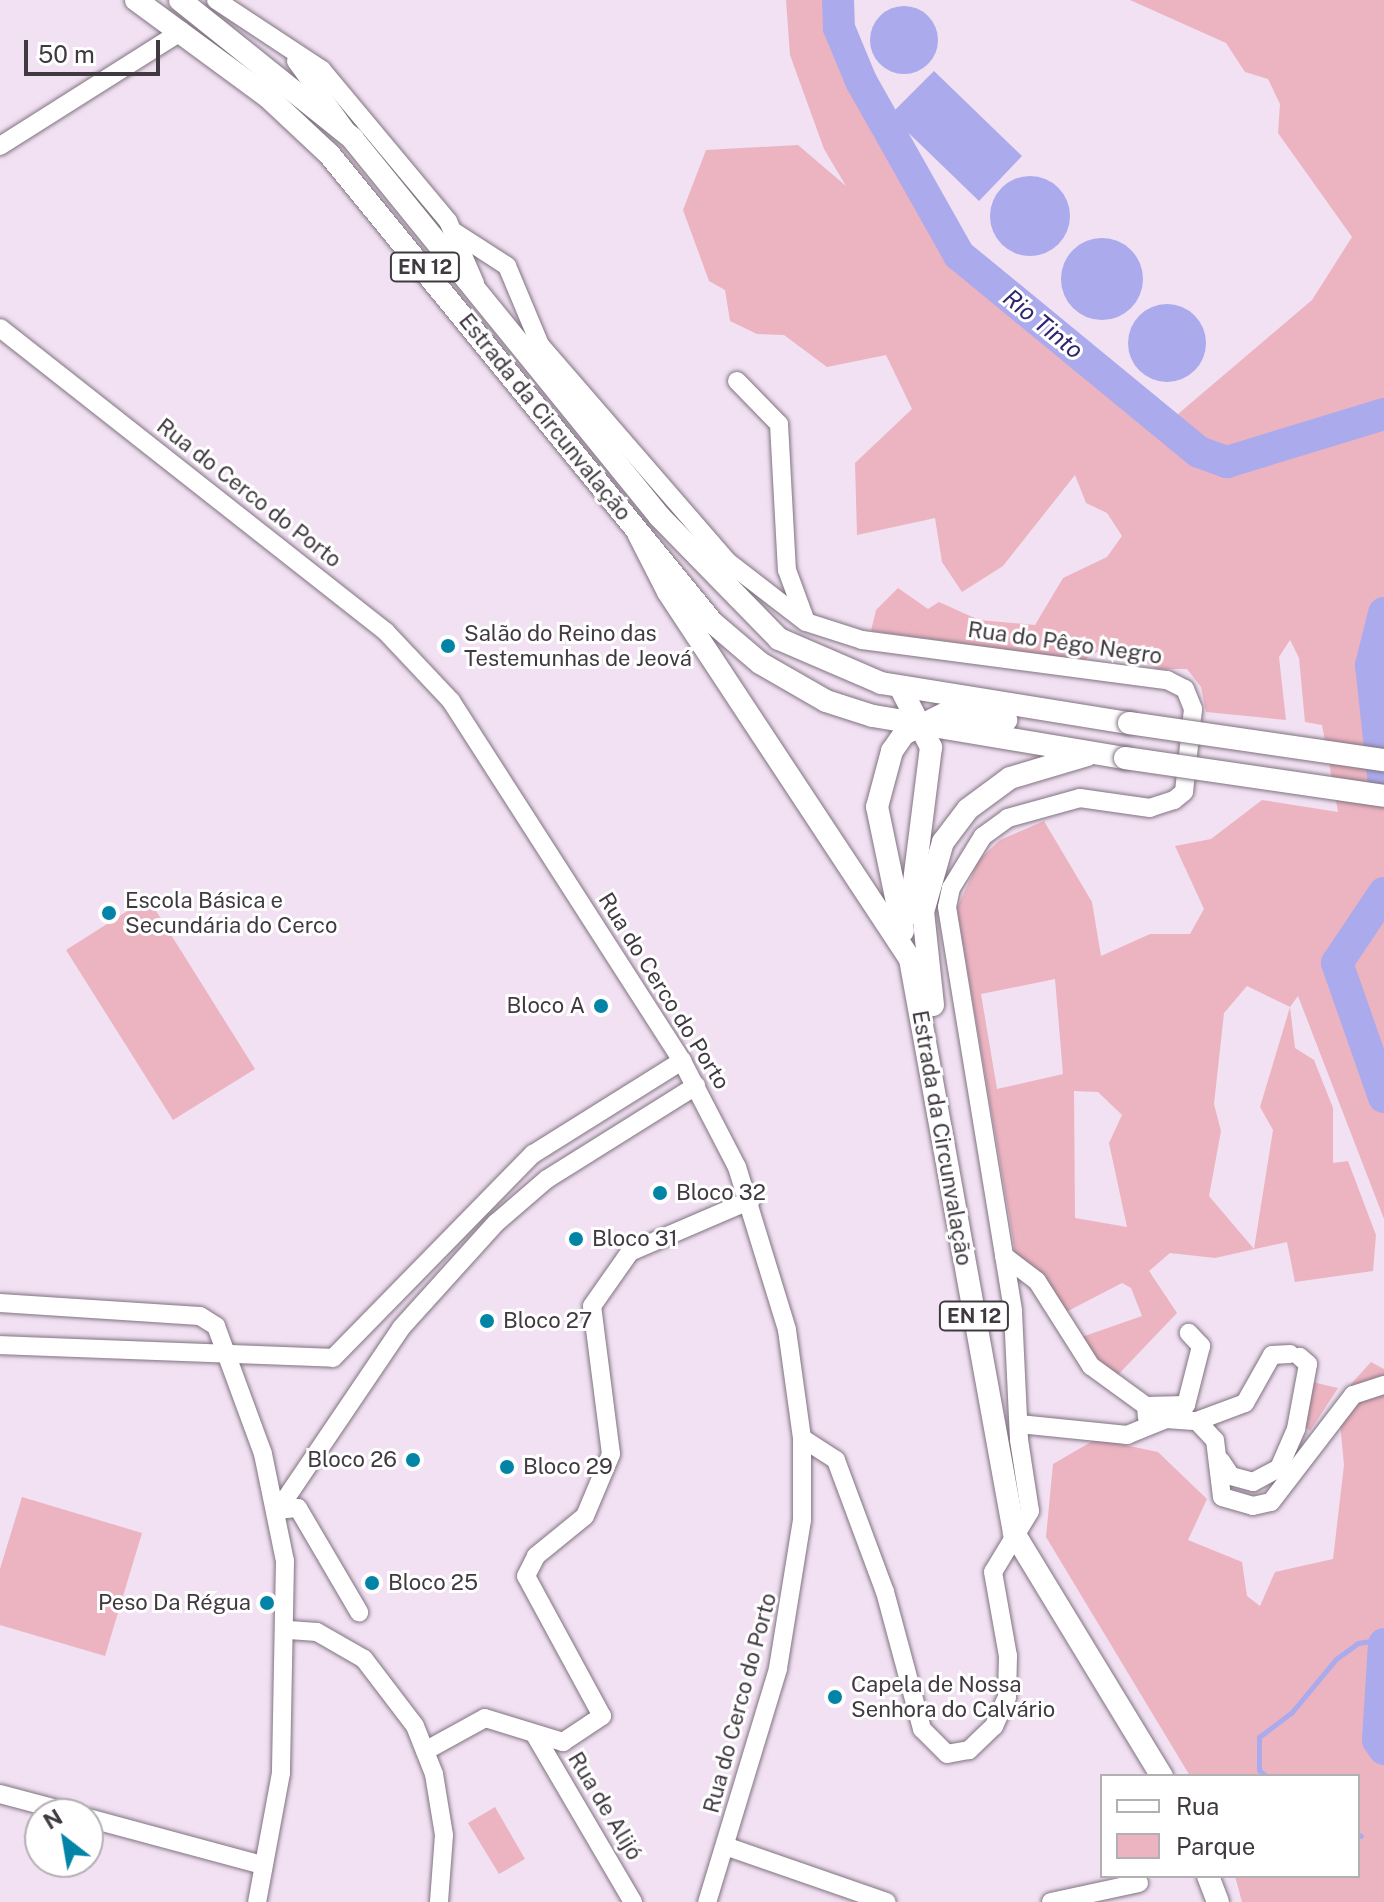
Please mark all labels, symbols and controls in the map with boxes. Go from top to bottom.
scale bar [28,24,164,74]
text: 50 m [38,40,95,68]
road number: EN 12 [389,251,461,283]
water label: Rio Tinto [997,283,1089,365]
street label: Estrada da Circunvalação [453,308,637,526]
street label: Rua do Cerco do Porto [151,413,347,573]
street label: Rua do Pêgo Negro [966,616,1164,670]
place label: Salão do Reino das Testemunhas de Jeová [464,620,693,672]
marker: Salão do Reino das Testemunhas de Jeová [439,637,457,655]
place label: Escola Básica e Secundária do Cerco [125,887,338,938]
street label: Rua do Cerco do Porto [592,887,736,1095]
marker: Escola Básica e Secundária do Cerco [100,904,118,922]
place label: Bloco A [506,993,585,1019]
marker: Bloco A [592,997,610,1015]
street label: Estrada da Circunvalação [907,1008,977,1268]
place label: Bloco 32 [676,1180,766,1206]
marker: Bloco 32 [651,1184,669,1202]
place label: Bloco 31 [592,1226,678,1252]
marker: Bloco 31 [567,1230,585,1248]
road number: EN 12 [938,1300,1010,1332]
place label: Bloco 27 [503,1308,592,1334]
marker: Bloco 27 [478,1312,496,1330]
place label: Bloco 26 [307,1447,397,1473]
marker: Bloco 26 [404,1451,422,1469]
place label: Bloco 29 [523,1454,613,1480]
marker: Bloco 29 [498,1458,516,1476]
place label: Bloco 25 [388,1570,478,1596]
marker: Bloco 25 [363,1574,381,1592]
place label: Peso Da Régua [98,1590,251,1616]
street label: Rua do Cerco do Porto [698,1590,782,1816]
marker: Peso Da Régua [258,1594,276,1612]
place label: Capela de Nossa Senhora do Calvário [851,1671,1056,1722]
marker: Capela de Nossa Senhora do Calvário [826,1688,844,1706]
street label: Rua de Alijó [562,1747,648,1865]
legend [1100,1774,1360,1878]
text: Rua [1176,1792,1219,1820]
north arrow [24,1798,104,1878]
text: N [39,1804,67,1835]
text: Parque [1176,1832,1255,1860]

